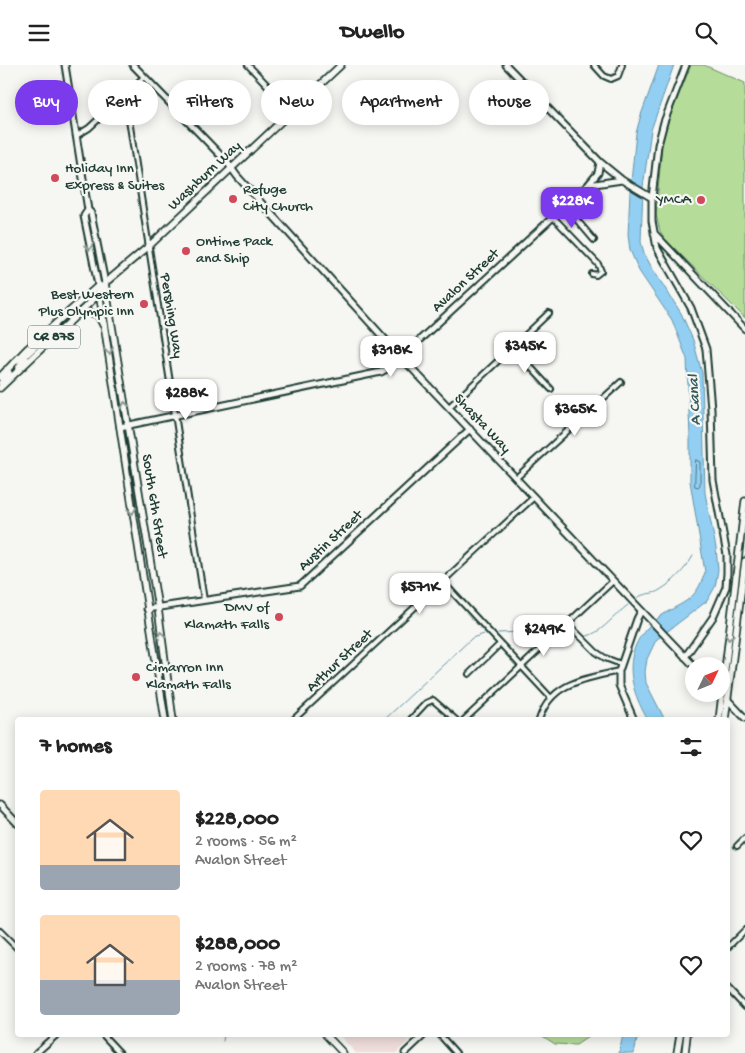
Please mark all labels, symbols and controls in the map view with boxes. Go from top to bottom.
icon: menu [25,19,53,47]
icon: search [692,19,720,47]
text: Dwello [341,20,404,46]
chip: Buy [15,80,78,125]
chip: Rent [88,80,158,125]
chip: Filters [168,80,251,125]
chip: New [261,80,332,125]
chip: Apartment [342,80,459,125]
chip: House [469,80,549,125]
street label: Washburn Way [164,137,246,215]
place label: Holiday Inn Express & Suites [65,160,165,195]
marker: Holiday Inn Express & Suites [49,172,61,184]
place label: Refuge City Church [243,181,313,216]
pin: $228K [537,186,607,229]
place label: YMCA [655,191,692,209]
marker: Refuge City Church [227,193,239,205]
text: $228K [552,193,592,212]
marker: YMCA [695,194,707,206]
place label: Ontime Pack and Ship [196,233,273,268]
one-way arrow [83,243,94,252]
street label: Avalon Street [429,244,505,317]
marker: Ontime Pack and Ship [180,245,192,257]
street label: Pershing Way [155,271,187,360]
place label: Best Western Plus Olympic Inn [38,286,134,321]
marker: Best Western Plus Olympic Inn [138,298,150,310]
road number: CR 875 [28,325,80,349]
pin: $345K [490,331,560,374]
pin: $318K [356,335,426,378]
text: $345K [505,338,545,357]
text: $318K [371,342,411,361]
one-way arrow [103,346,113,355]
water label: A Canal [685,373,707,426]
pin: $288K [151,379,221,421]
text: $288K [165,385,207,404]
street label: Shasta Way [450,390,515,458]
pin: $365K [540,395,610,437]
one-way arrow [120,401,131,409]
text: $365K [555,401,595,420]
street label: South 6th Street [137,453,171,561]
street label: Austin Street [295,505,368,575]
one-way arrow [127,507,137,516]
pin: $571K [385,573,455,615]
text: $571K [400,579,440,598]
place label: DMV of Klamath Falls [184,599,270,634]
marker: DMV of Klamath Falls [273,611,285,623]
pin: $249K [509,615,579,657]
text: $249K [524,621,564,640]
street label: Arthur Street [303,624,378,696]
one-way arrow [157,631,167,639]
one-way arrow [724,633,735,641]
north arrow [685,657,730,703]
map controls [685,657,730,702]
place label: Cimarron Inn Klamath Falls [146,659,231,694]
marker: Cimarron Inn Klamath Falls [130,671,142,683]
icon: filters [677,733,705,761]
text: 7 homes [40,735,112,760]
text: $228,000 [195,808,279,833]
icon: home [80,810,140,870]
icon: heart [677,826,705,854]
text: 2 rooms · 56 m² [195,833,297,852]
text: Avalon Street [195,852,286,871]
text: $288,000 [195,933,280,958]
icon: home [80,935,140,995]
icon: heart [677,951,705,979]
text: 2 rooms · 78 m² [195,958,297,977]
text: Avalon Street [195,977,286,996]

